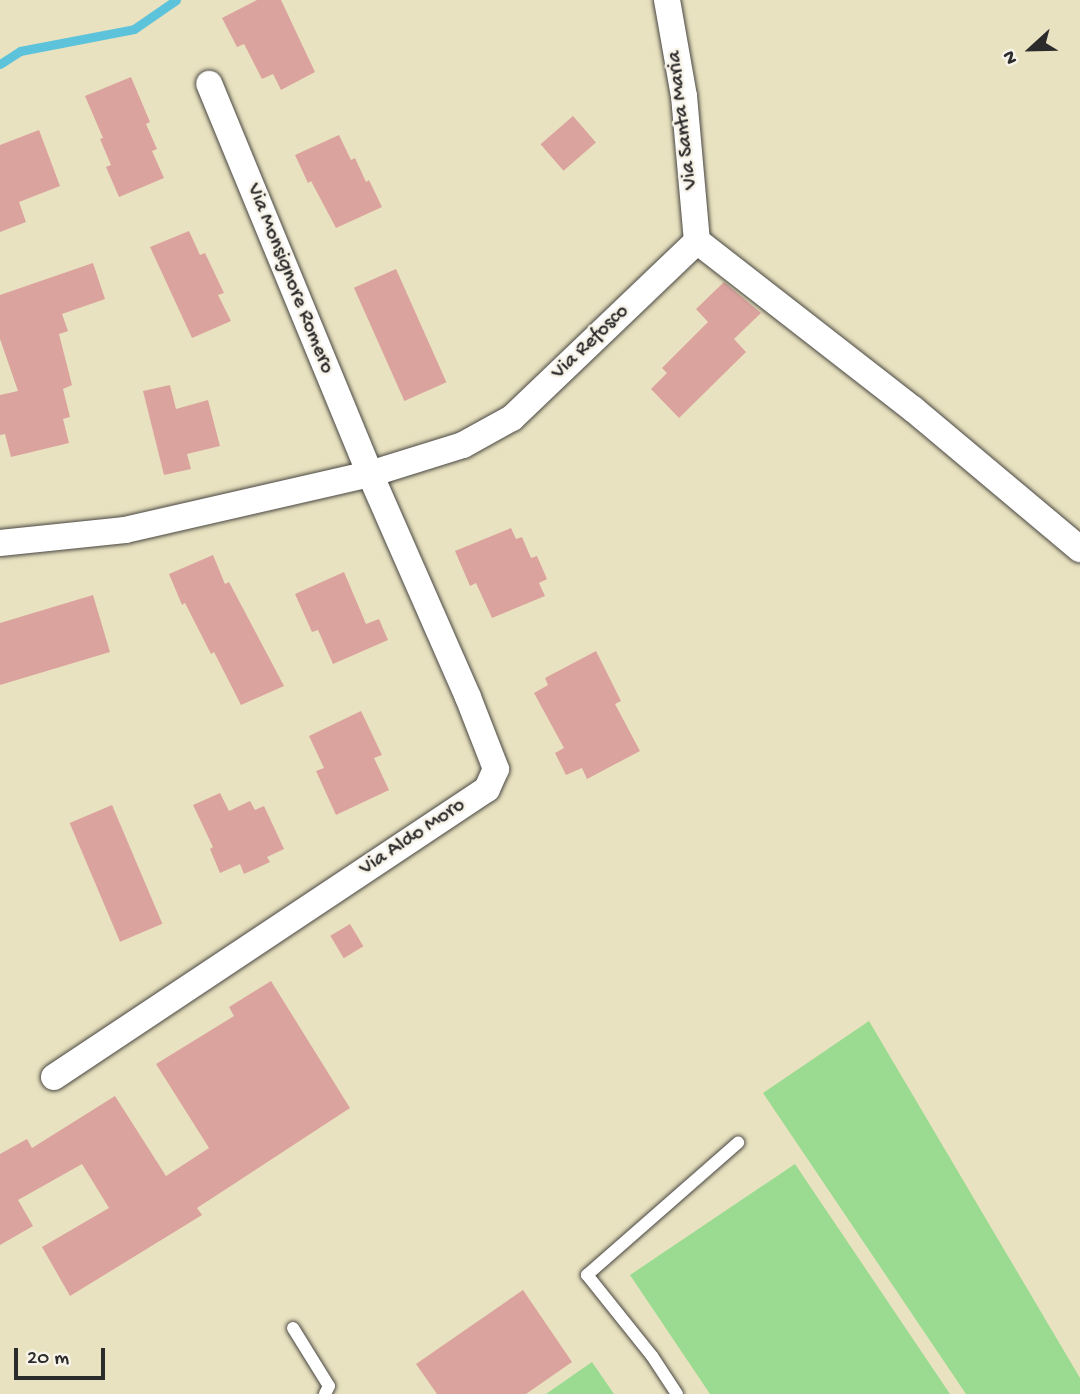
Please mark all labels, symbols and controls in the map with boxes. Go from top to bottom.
north arrow [996,14,1066,84]
text: N [998,47,1024,67]
street label: Via Santa Maria [663,49,705,191]
street label: Via Monsignore Romero [239,180,339,378]
street label: Via Refosco [547,300,635,386]
street label: Via Aldo Moro [355,793,471,883]
scale bar [18,1334,108,1378]
text: 20 m [27,1347,69,1372]

